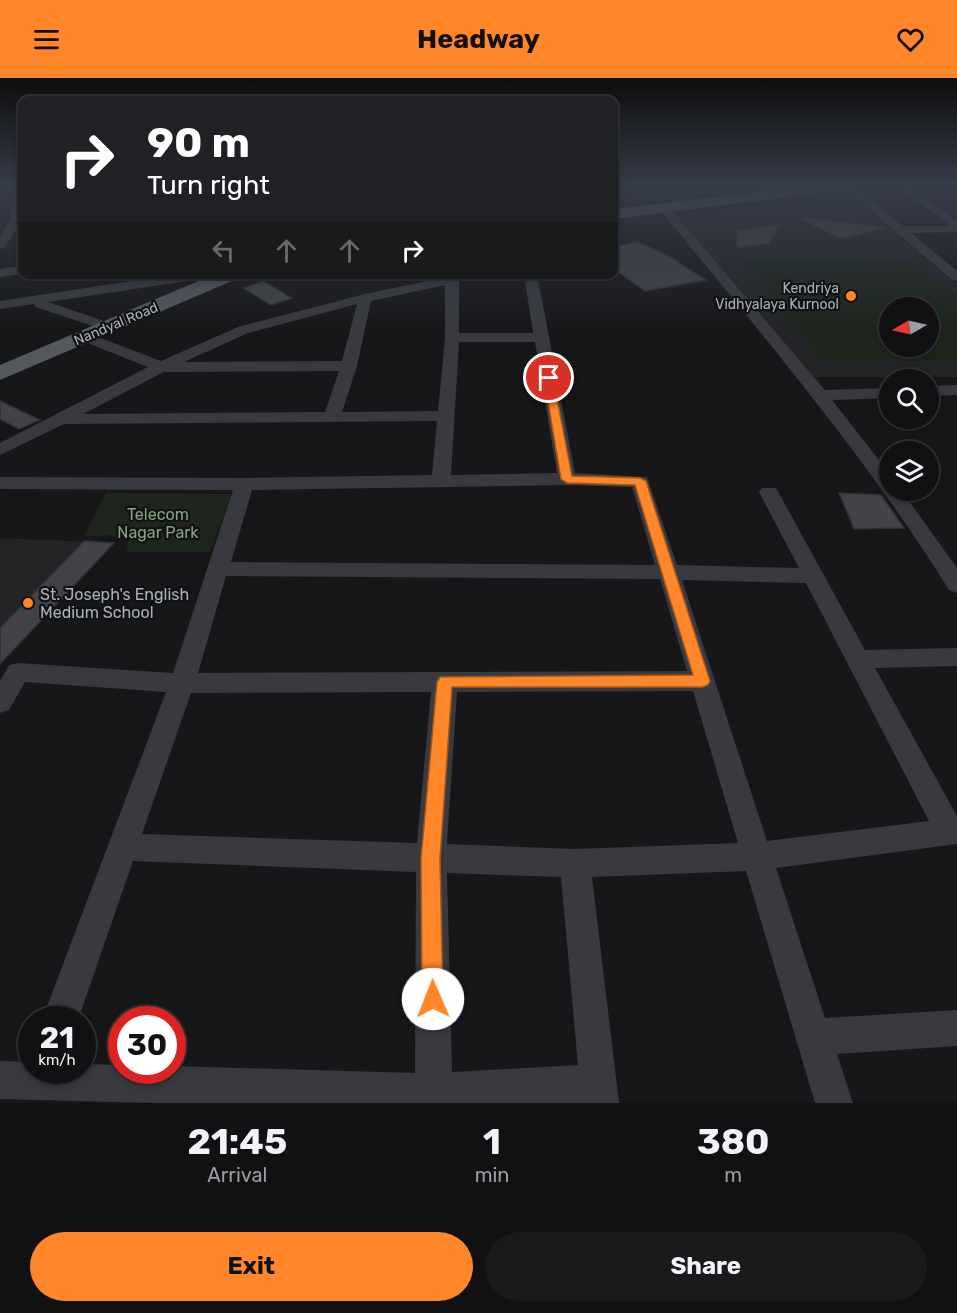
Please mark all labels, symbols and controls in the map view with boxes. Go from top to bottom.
icon: menu [30,23,63,56]
text: Headway [417,23,540,55]
icon: heart [894,23,927,56]
text: 90 m [147,118,250,168]
icon: right [48,120,126,198]
text: Turn right [147,169,270,201]
icon: left [207,234,240,267]
icon: ahead [270,234,303,267]
icon: ahead [333,234,366,267]
icon: right [396,234,429,267]
place label: Kendriya Vidhyalaya Kurnool [715,280,839,313]
marker: Kendriya Vidhyalaya Kurnool [844,289,858,303]
north arrow [879,297,939,357]
map controls [879,297,939,501]
street label: Nandyal Road [72,299,160,349]
pin [523,352,574,403]
icon: arrive [532,361,565,394]
button: search [879,369,939,429]
button: layers [879,441,939,501]
park label: Telecom Nagar Park [117,505,199,542]
place label: St. Joseph's English Medium School [40,585,189,622]
marker: St. Joseph's English Medium School [21,596,35,610]
position arrow [401,967,465,1031]
speed limit sign: 30 [108,1006,186,1084]
text: 21 [40,1020,74,1056]
text: km/h [38,1051,76,1069]
text: 21:45 [188,1120,287,1163]
text: 1 [483,1120,501,1163]
text: 380 [697,1120,769,1163]
text: Arrival [207,1163,267,1187]
text: min [475,1163,509,1187]
text: m [724,1163,742,1187]
button: Exit [30,1232,473,1301]
button: Share [485,1232,927,1301]

